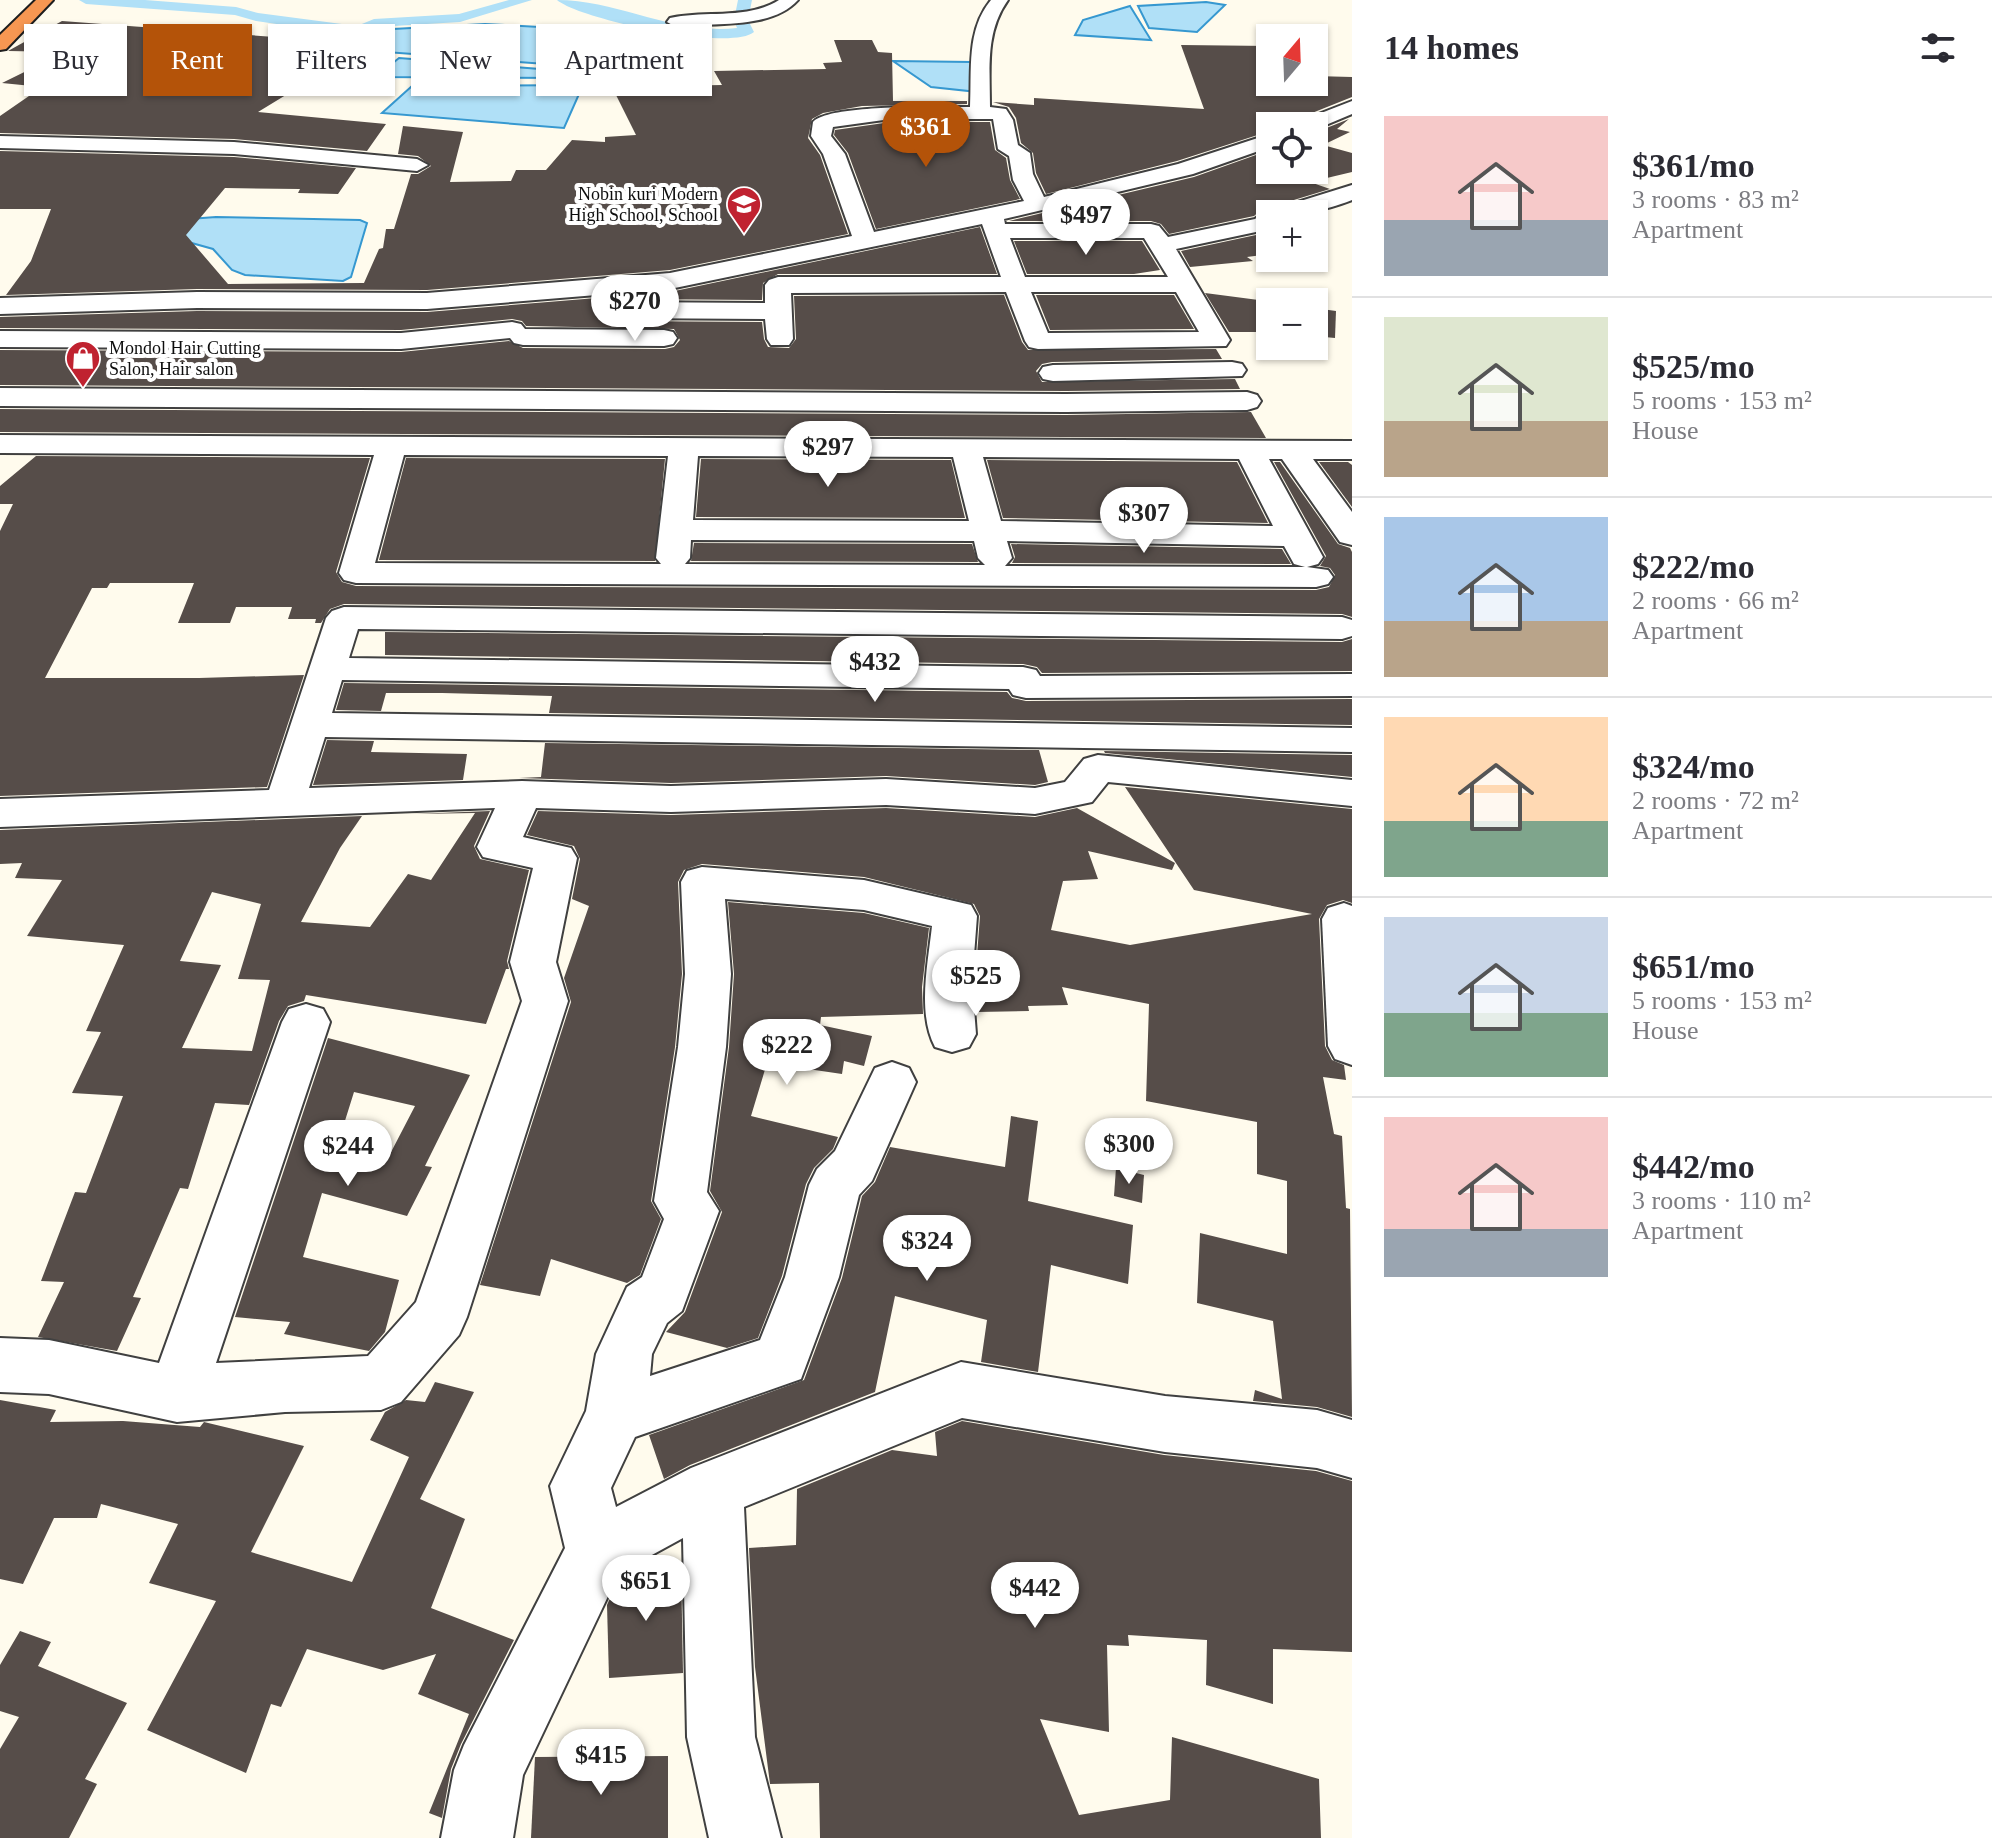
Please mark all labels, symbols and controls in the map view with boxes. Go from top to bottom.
chip: Buy [24,24,127,96]
chip: Rent [143,24,252,96]
chip: Filters [268,24,395,96]
chip: New [411,24,520,96]
chip: Apartment [536,24,712,96]
north arrow [1256,24,1328,96]
map controls [1256,24,1328,360]
icon: filters [1916,26,1960,70]
text: 14 homes [1384,29,1519,66]
pin: $361 [879,101,973,169]
text: $361 [900,112,952,141]
button: locate [1256,112,1328,184]
text: $361/mo [1632,147,1755,184]
icon: home [1448,148,1544,244]
place label: Nobin kuri Modern High School, School [568,184,718,225]
school or university icon: Nobin kuri Modern High School, School [725,185,763,235]
text: 3 rooms · 83 m² [1632,185,1799,214]
pin: $497 [1039,189,1133,257]
text: $497 [1060,200,1112,229]
button: + [1256,200,1328,272]
text: Apartment [1632,215,1743,244]
pin: $270 [588,275,682,343]
text: $270 [609,286,661,315]
button: − [1256,288,1328,360]
place label: Mondol Hair Cutting Salon, Hair salon [109,338,261,379]
shop icon: Mondol Hair Cutting Salon, Hair salon [64,339,102,389]
text: $525/mo [1632,348,1755,385]
icon: home [1448,349,1544,445]
text: 5 rooms · 153 m² [1632,386,1812,415]
text: House [1632,416,1698,445]
pin: $297 [781,421,875,489]
text: $297 [802,432,854,461]
pin: $307 [1097,487,1191,555]
text: $307 [1118,498,1170,527]
text: $222/mo [1632,548,1755,585]
icon: home [1448,549,1544,645]
text: 2 rooms · 66 m² [1632,586,1799,615]
text: Apartment [1632,616,1743,645]
pin: $432 [828,636,922,704]
text: $432 [849,647,901,676]
text: $324/mo [1632,748,1755,785]
icon: home [1448,749,1544,845]
text: 2 rooms · 72 m² [1632,786,1799,815]
text: Apartment [1632,816,1743,845]
text: $651/mo [1632,948,1755,985]
icon: home [1448,949,1544,1045]
pin: $525 [929,950,1023,1018]
text: $525 [950,961,1002,990]
text: 5 rooms · 153 m² [1632,986,1812,1015]
text: House [1632,1016,1698,1045]
pin: $222 [740,1019,834,1087]
text: $222 [761,1030,813,1059]
pin: $300 [1082,1118,1176,1186]
pin: $244 [301,1120,395,1188]
text: $300 [1103,1129,1155,1158]
text: $244 [322,1131,374,1160]
text: $442/mo [1632,1148,1755,1185]
icon: home [1448,1149,1544,1245]
text: 3 rooms · 110 m² [1632,1186,1811,1215]
pin: $324 [880,1215,974,1283]
text: Apartment [1632,1216,1743,1245]
text: $324 [901,1226,953,1255]
pin: $651 [599,1555,693,1623]
pin: $442 [988,1562,1082,1630]
text: $651 [620,1566,672,1595]
text: $442 [1009,1573,1061,1602]
pin: $415 [554,1729,648,1797]
text: $415 [575,1740,627,1769]

